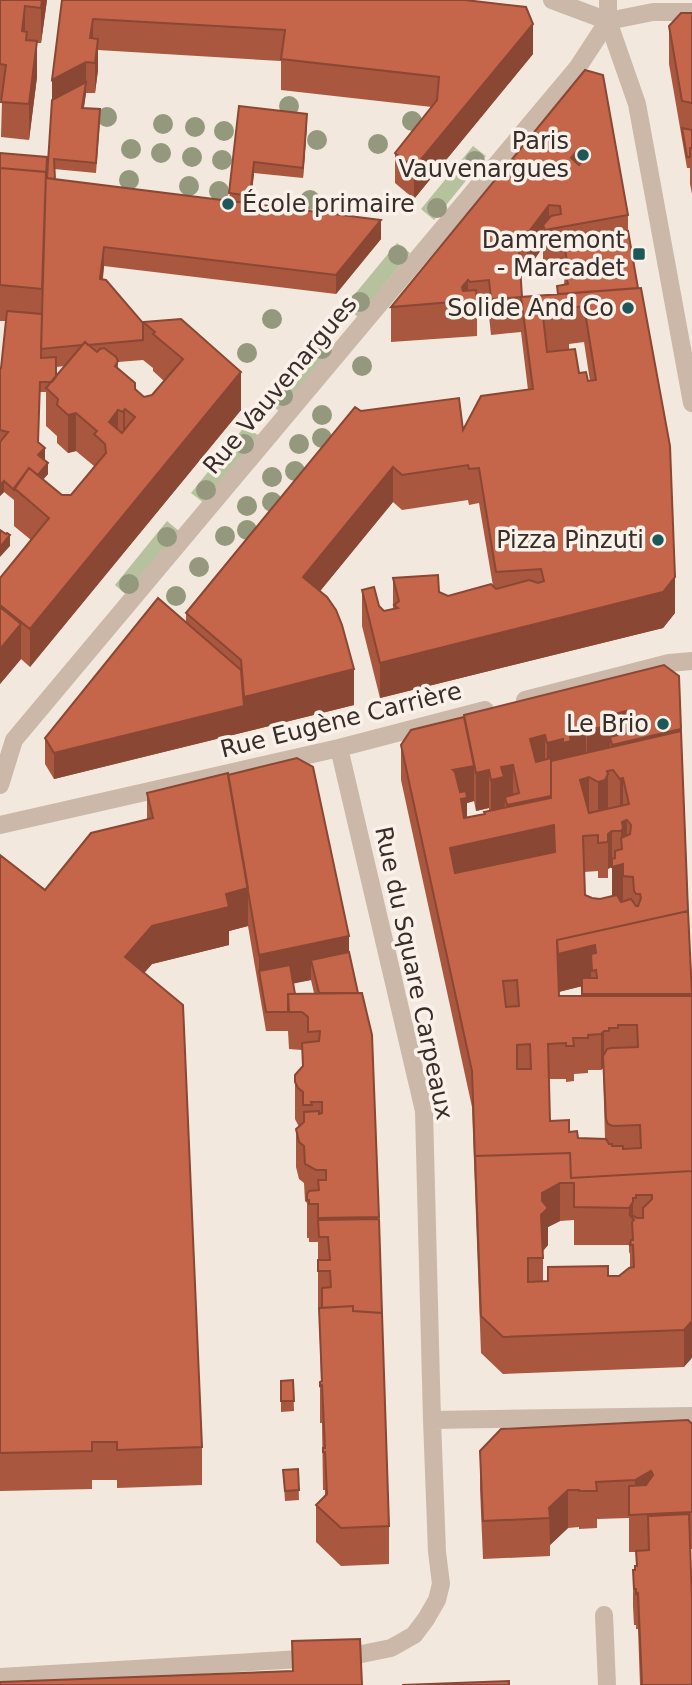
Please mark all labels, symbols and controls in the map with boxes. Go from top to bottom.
place label: Paris Vauvenargues [398,127,569,183]
marker: Paris Vauvenargues [575,147,591,163]
place label: École primaire [242,189,415,218]
marker: École primaire [220,196,236,212]
place label: Damremont - Marcadet [482,226,625,282]
marker: Damremont - Marcadet [631,246,647,262]
street label: Rue Vauvenargues [197,290,363,480]
place label: Solide And Co [447,294,614,322]
marker: Solide And Co [620,300,636,316]
place label: Pizza Pinzuti [496,526,644,554]
marker: Pizza Pinzuti [650,532,666,548]
street label: Rue Eugène Carrière [218,676,464,764]
place label: Le Brio [566,710,649,738]
marker: Le Brio [655,716,671,732]
street label: Rue du Square Carpeaux [369,824,459,1122]

